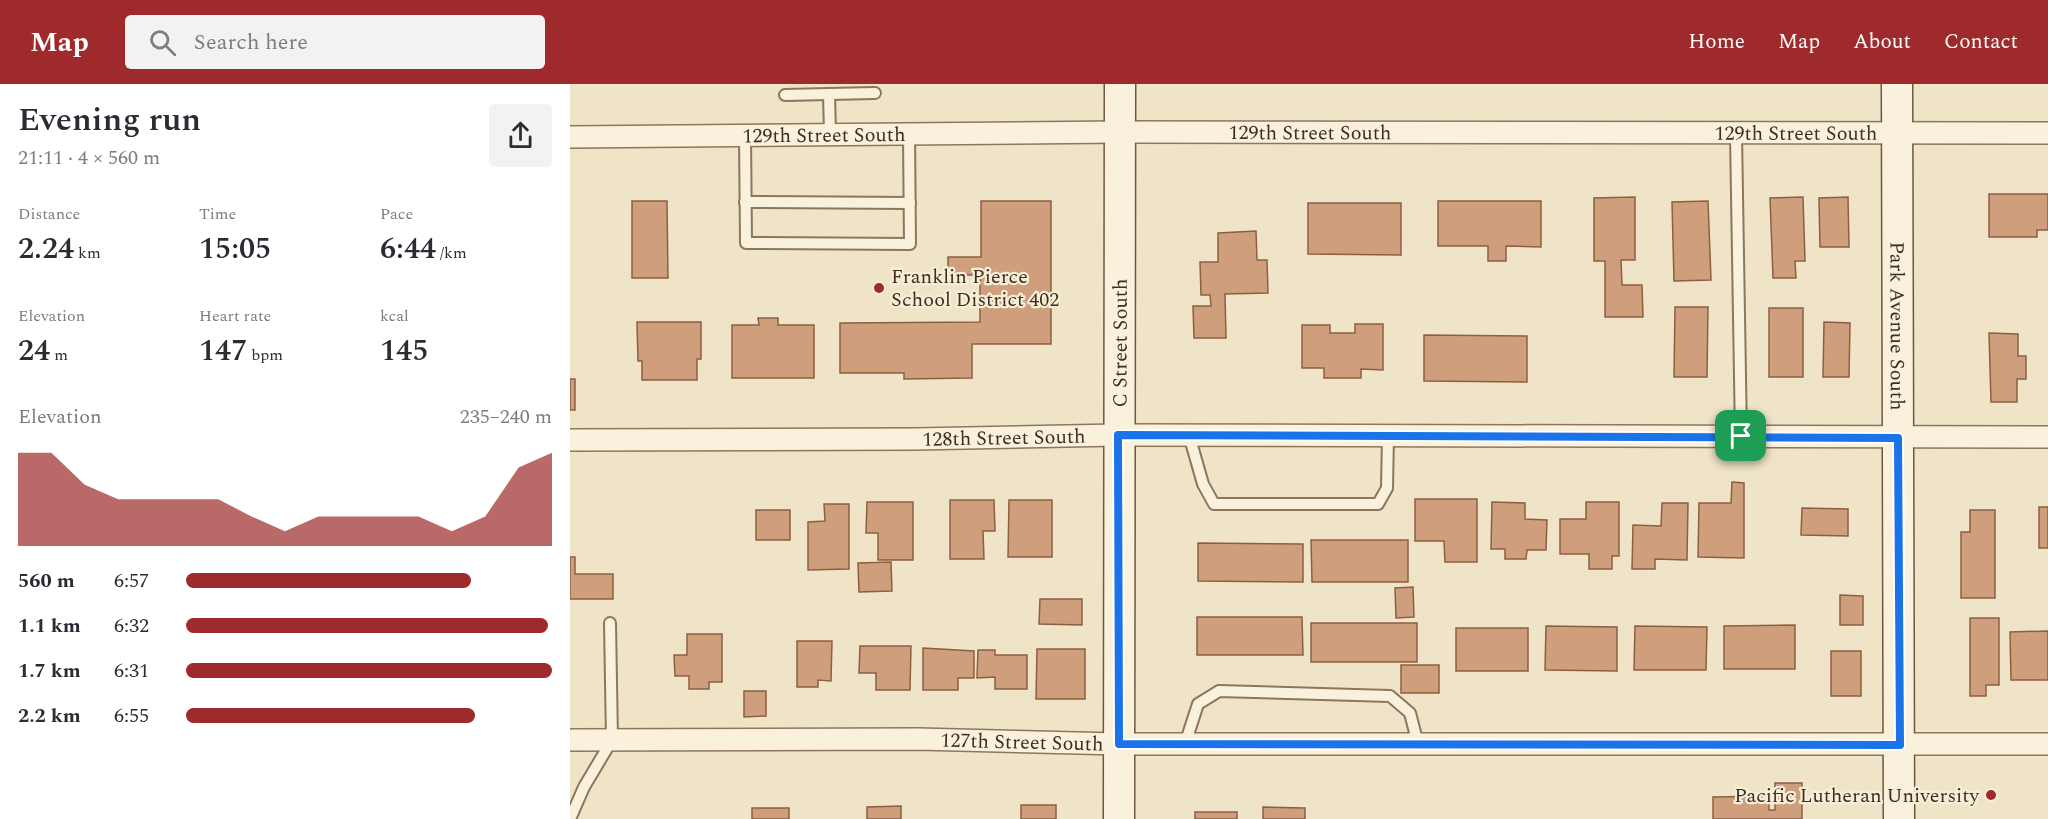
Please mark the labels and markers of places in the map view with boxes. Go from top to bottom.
place label: Franklin Pierce School District 402 [891,262,1059,315]
marker: Franklin Pierce School District 402 [872,281,886,295]
pin [1715,410,1766,461]
place label: Pacific Lutheran University [1734,781,1980,811]
marker: Pacific Lutheran University [1984,788,1998,802]

